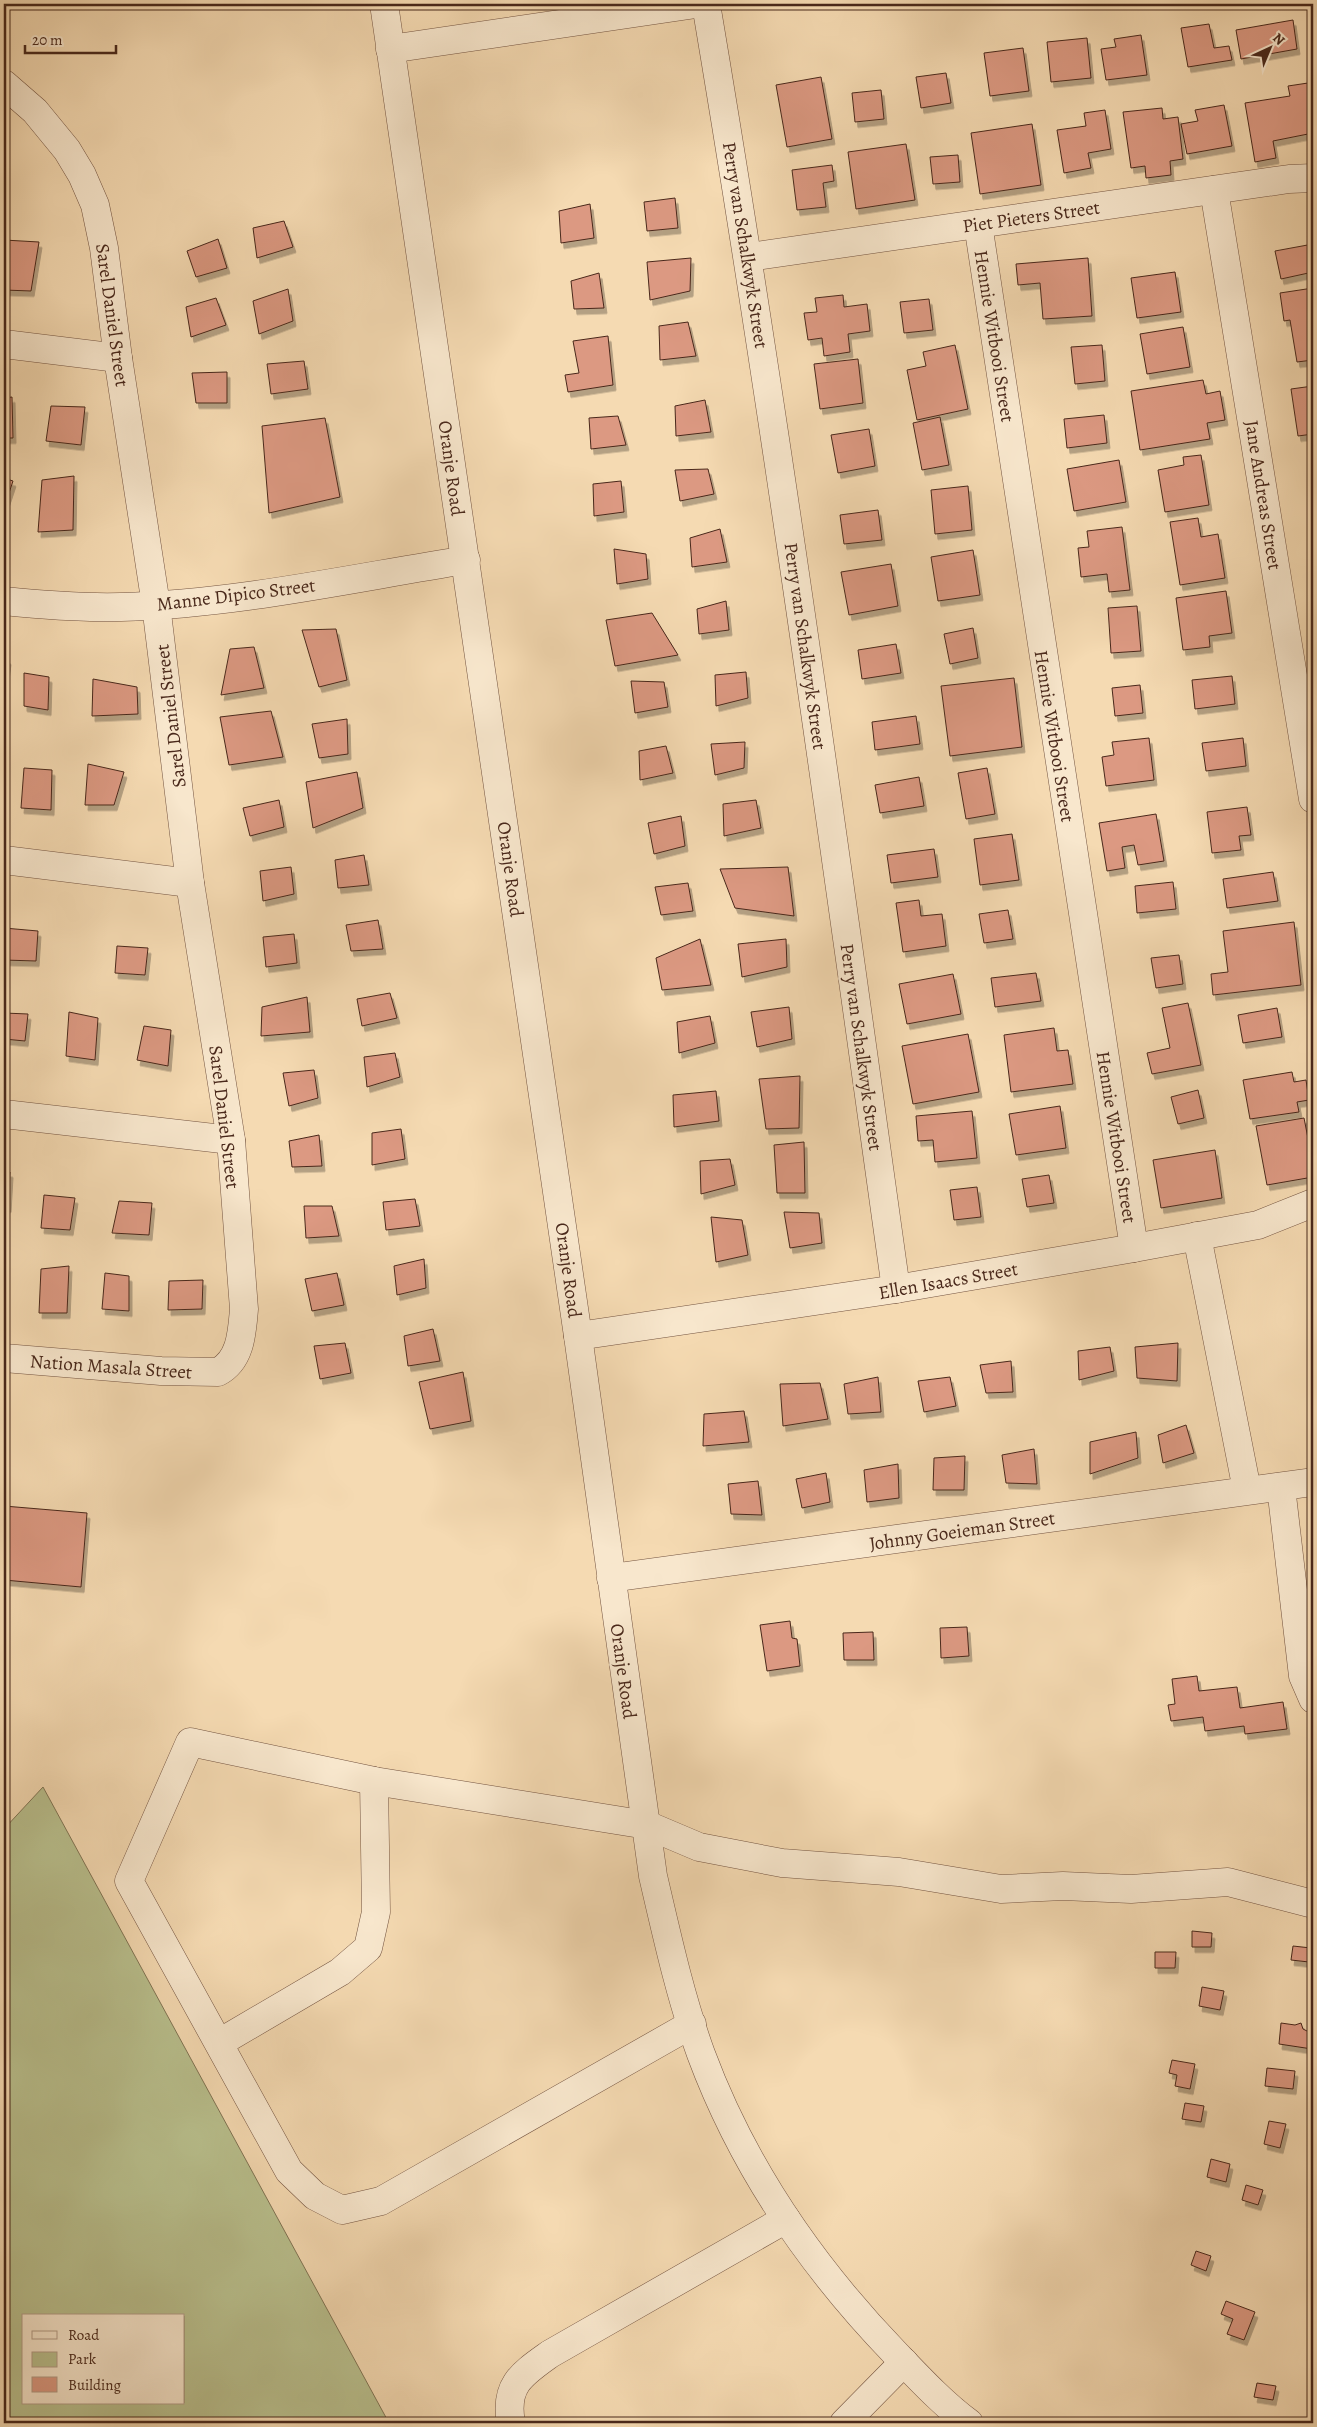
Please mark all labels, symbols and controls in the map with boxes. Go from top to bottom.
scale bar [25,22,116,54]
north arrow [1244,22,1294,72]
text: N [1268,29,1289,49]
text: 20 m [32,30,63,50]
street label: Perry van Schalkwyk Street [716,140,774,350]
street label: Piet Pieters Street [961,194,1102,240]
street label: Sarel Daniel Street [89,242,135,388]
street label: Hennie Witbooi Street [968,248,1020,424]
street label: Oranje Road [431,419,471,518]
street label: Jane Andreas Street [1238,419,1288,572]
street label: Perry van Schalkwyk Street [778,541,832,751]
street label: Manne Dipico Street [155,572,317,618]
street label: Sarel Daniel Street [149,643,193,789]
street label: Hennie Witbooi Street [1028,648,1080,824]
street label: Oranje Road [490,820,530,919]
street label: Perry van Schalkwyk Street [834,942,888,1152]
street label: Sarel Daniel Street [202,1044,246,1190]
street label: Hennie Witbooi Street [1090,1049,1142,1225]
street label: Oranje Road [548,1221,588,1320]
street label: Ellen Isaacs Street [876,1256,1020,1306]
street label: Nation Masala Street [29,1348,193,1386]
street label: Johnny Goeieman Street [868,1505,1057,1557]
street label: Oranje Road [603,1622,643,1721]
legend [22,2314,185,2404]
text: Road [68,2325,100,2345]
text: Park [68,2349,97,2369]
text: Building [68,2375,121,2395]

